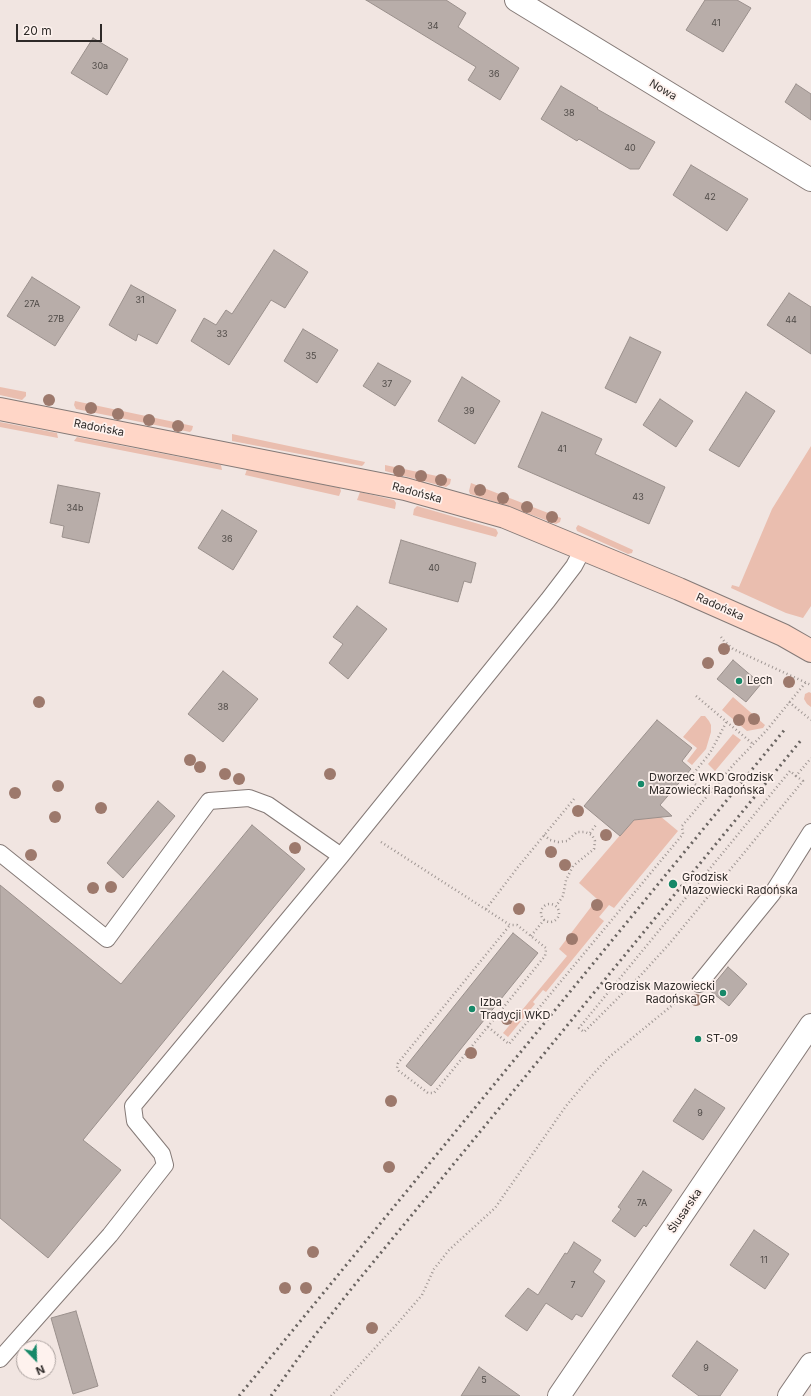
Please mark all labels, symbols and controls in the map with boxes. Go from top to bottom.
scale bar [18,16,104,42]
house number: 41 [711,18,721,28]
house number: 34 [427,21,439,31]
text: 20 m [23,23,52,38]
house number: 30a [92,61,108,71]
house number: 36 [488,69,500,79]
street label: Nowa [647,77,679,103]
house number: 38 [563,108,575,118]
house number: 40 [624,143,636,153]
house number: 42 [704,192,716,202]
house number: 31 [135,295,145,305]
house number: 27A [24,299,40,309]
house number: 27B [48,314,64,324]
house number: 44 [785,315,797,325]
house number: 33 [216,329,228,339]
house number: 35 [305,351,317,361]
house number: 37 [382,379,392,389]
house number: 39 [463,406,475,416]
street label: Radońska [73,417,125,439]
house number: 41 [557,444,567,454]
street label: Radońska [391,480,443,506]
house number: 43 [632,492,644,502]
house number: 34b [67,503,83,513]
house number: 36 [221,534,233,544]
house number: 40 [428,563,440,573]
street label: Radońska [694,591,746,623]
place label: Lech [747,674,772,688]
marker: Lech [734,676,744,686]
house number: 38 [217,702,229,712]
place label: Dworzec WKD Grodzisk Mazowiecki Radońska [649,771,774,797]
marker: Dworzec WKD Grodzisk Mazowiecki Radońska [636,779,646,789]
place label: Grodzisk Mazowiecki Radońska [682,871,798,897]
marker: Grodzisk Mazowiecki Radońska [667,878,679,890]
place label: Grodzisk Mazowiecki Radońska GR [604,980,715,1006]
marker: Grodzisk Mazowiecki Radońska GR [718,988,728,998]
place label: Izba Tradycji WKD [480,996,550,1022]
marker: Izba Tradycji WKD [467,1004,477,1014]
place label: ST-09 [706,1032,738,1046]
marker: ST-09 [693,1034,703,1044]
house number: 9 [697,1108,703,1118]
street label: Ślusarska [665,1186,705,1236]
house number: 7A [637,1198,647,1208]
house number: 11 [760,1255,768,1265]
house number: 7 [570,1280,576,1290]
north arrow [16,1340,56,1380]
text: N [34,1362,47,1378]
house number: 9 [703,1363,709,1373]
house number: 5 [481,1375,487,1385]

